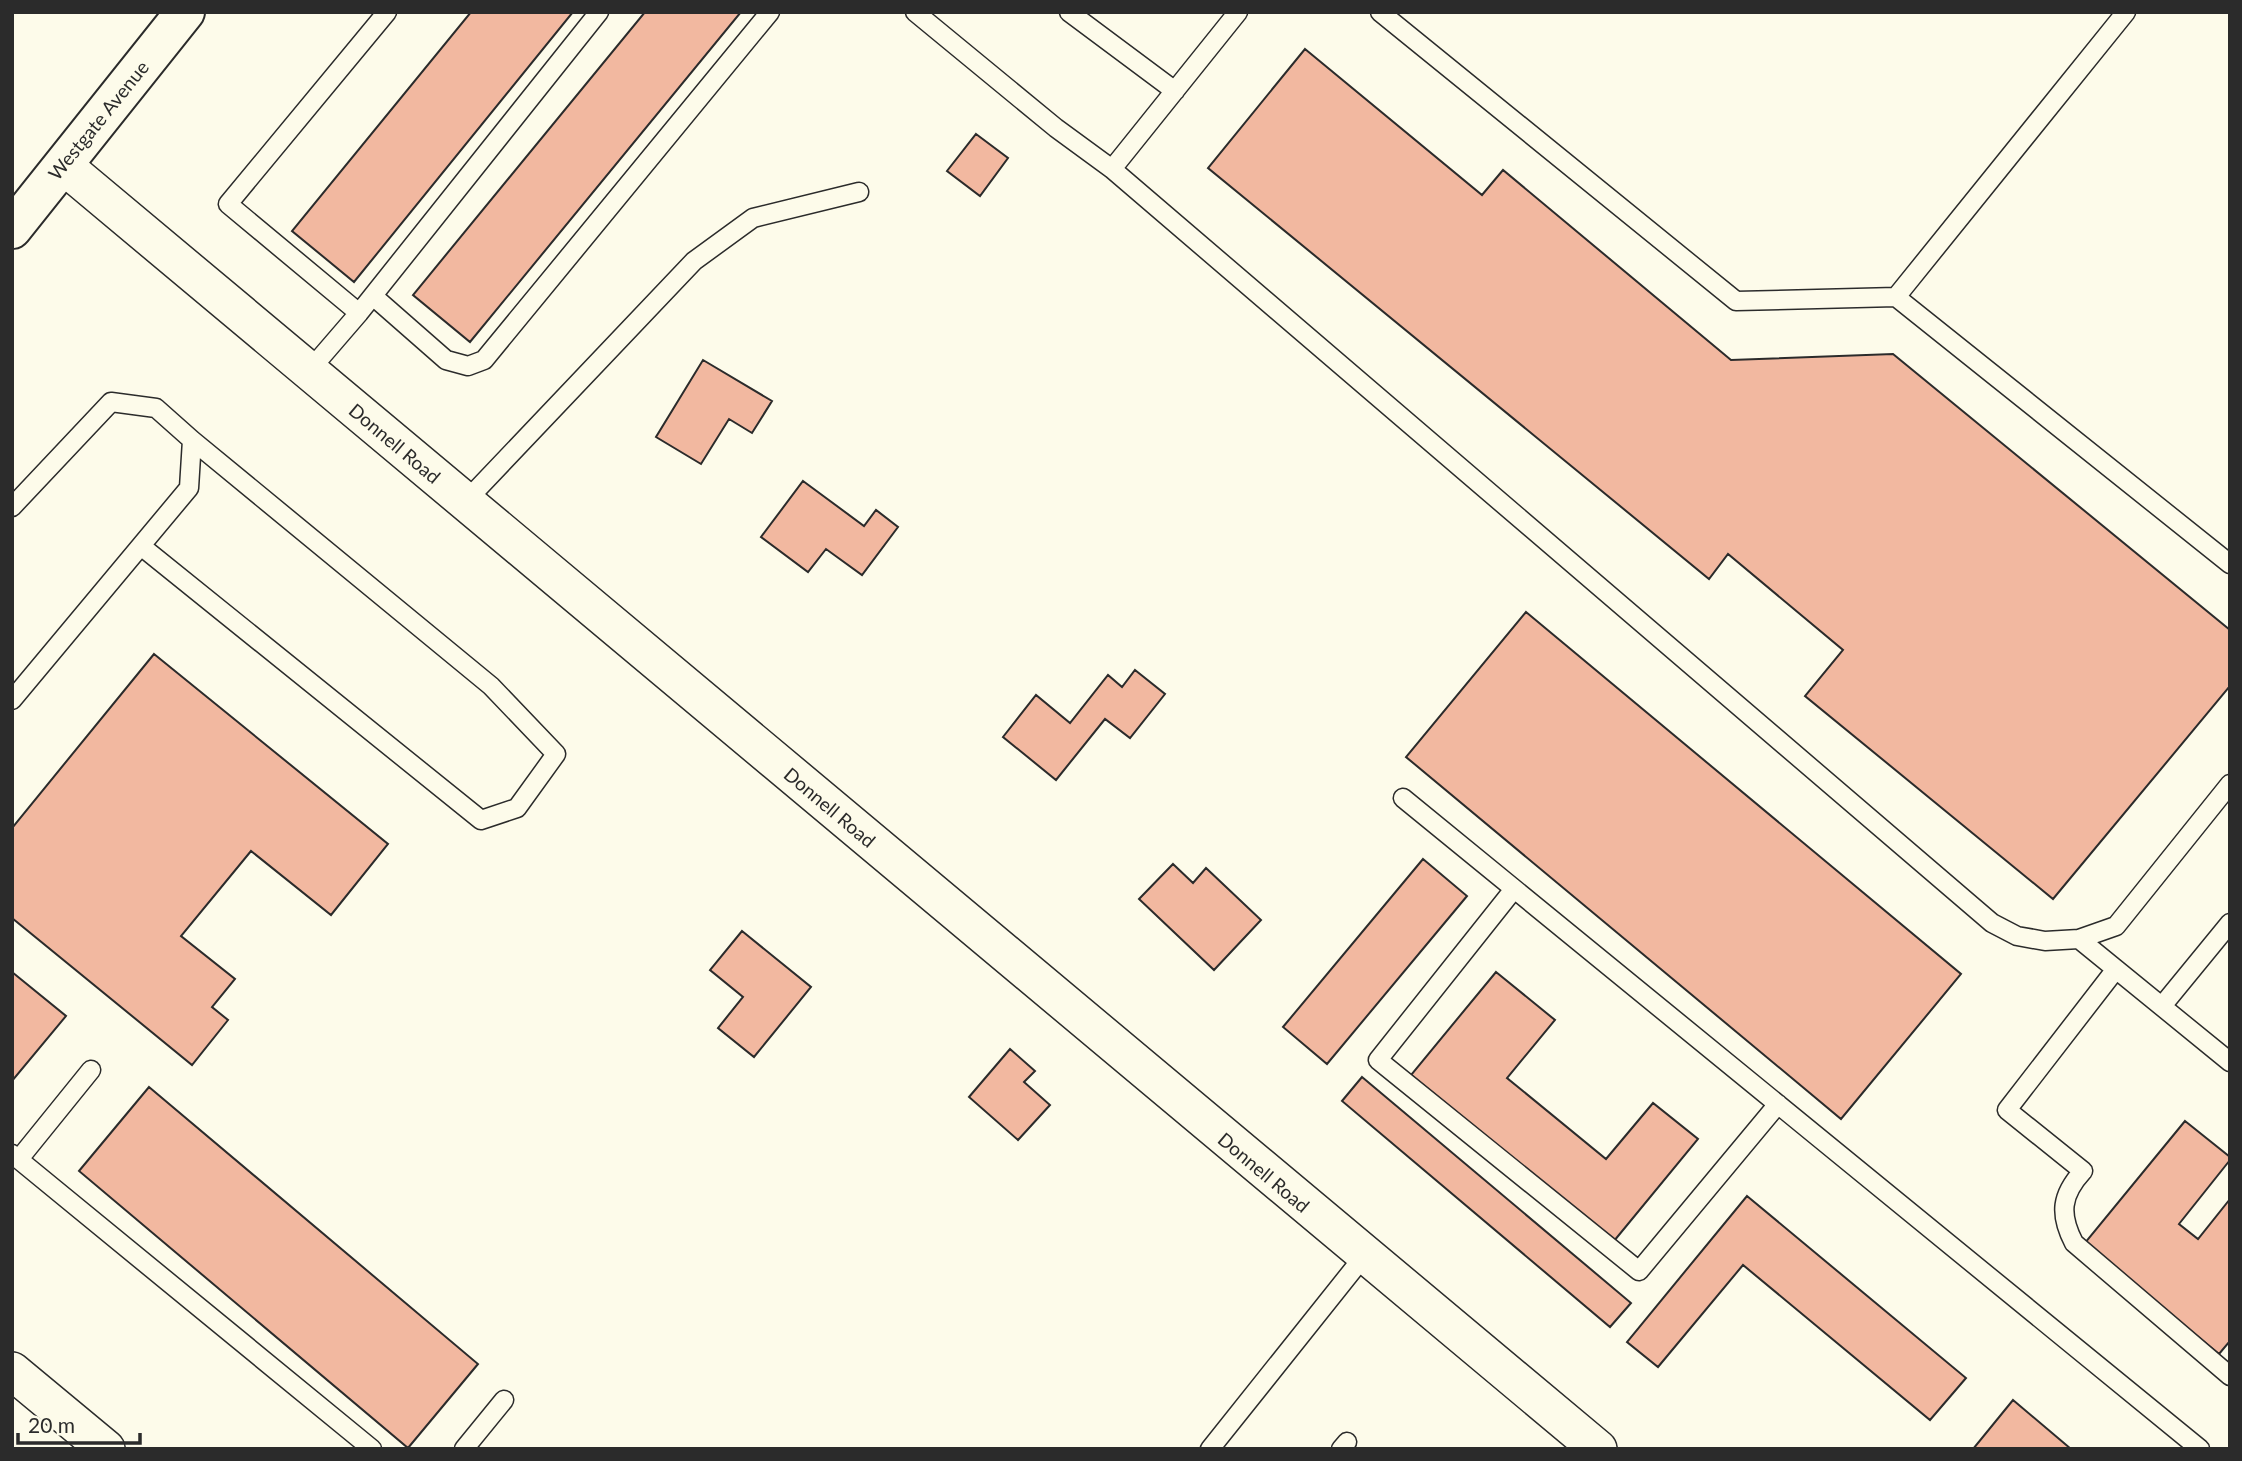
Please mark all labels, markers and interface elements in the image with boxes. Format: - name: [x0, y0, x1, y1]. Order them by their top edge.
- street label: Westgate Avenue: [43, 56, 153, 184]
- street label: Donnell Road: [345, 398, 445, 488]
- street label: Donnell Road: [780, 762, 880, 852]
- street label: Donnell Road: [1214, 1127, 1314, 1217]
- scale bar: [18, 1402, 140, 1446]
- text: 20 m: [28, 1412, 75, 1437]

